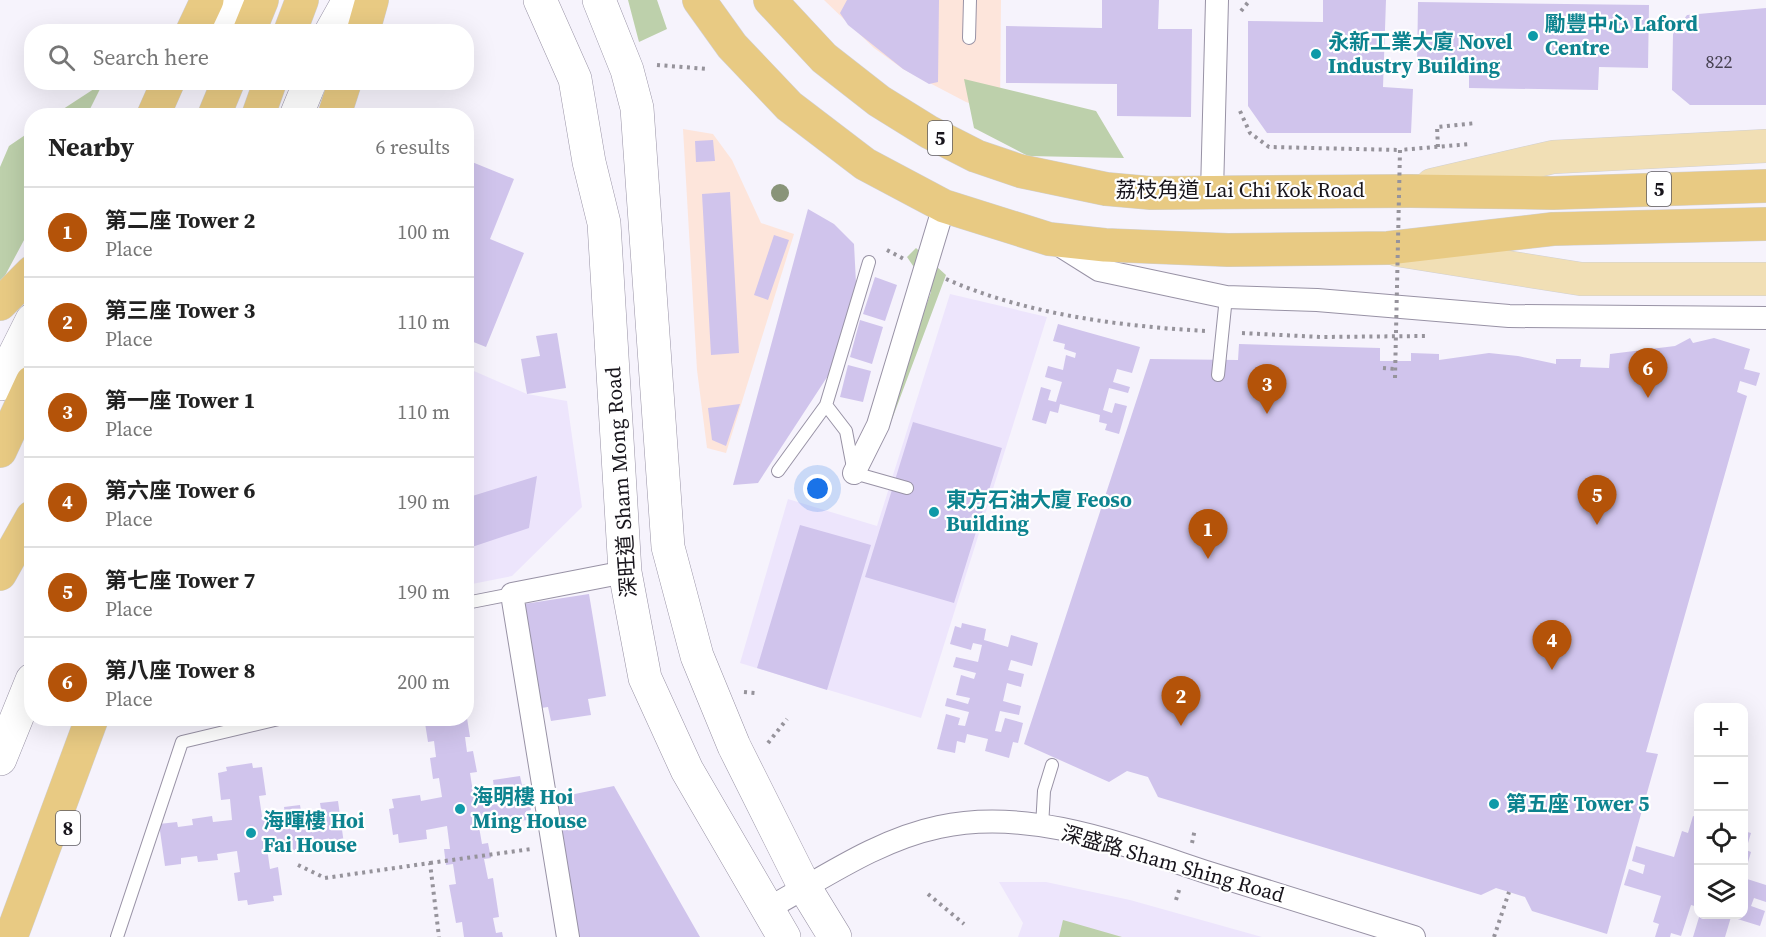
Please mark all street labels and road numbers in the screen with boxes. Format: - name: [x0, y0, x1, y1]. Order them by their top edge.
- road number: 5: [928, 121, 952, 155]
- road number: 5: [1647, 172, 1671, 206]
- street label: 荔枝角道 Lai Chi Kok Road: [1115, 175, 1365, 204]
- street label: 深旺道 Sham Mong Road: [598, 365, 643, 599]
- road number: 8: [56, 811, 80, 845]
- street label: 深盛路 Sham Shing Road: [1058, 818, 1288, 909]

